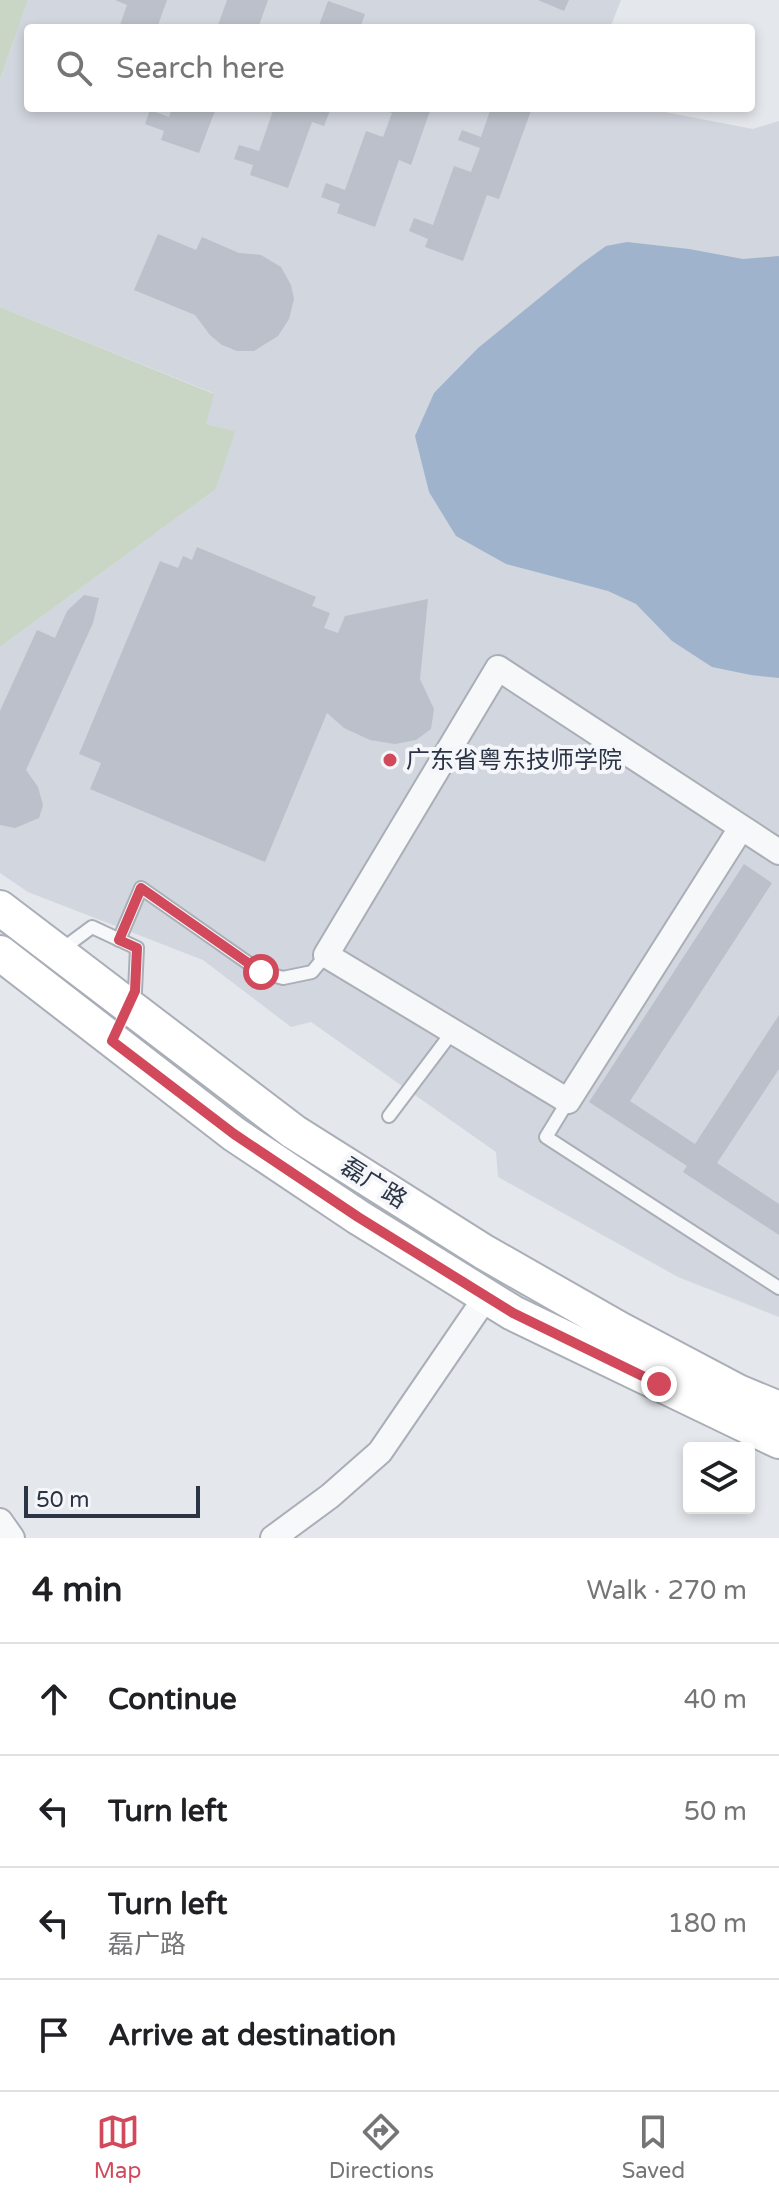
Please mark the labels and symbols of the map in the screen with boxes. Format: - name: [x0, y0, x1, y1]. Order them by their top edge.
- place label: 广东省粤东技师学院: [406, 746, 622, 775]
- marker: 广东省粤东技师学院: [381, 751, 399, 769]
- route start: [243, 954, 279, 990]
- street label: 磊广路: [336, 1152, 412, 1215]
- route end: [641, 1366, 677, 1402]
- scale bar: [24, 1482, 200, 1518]

